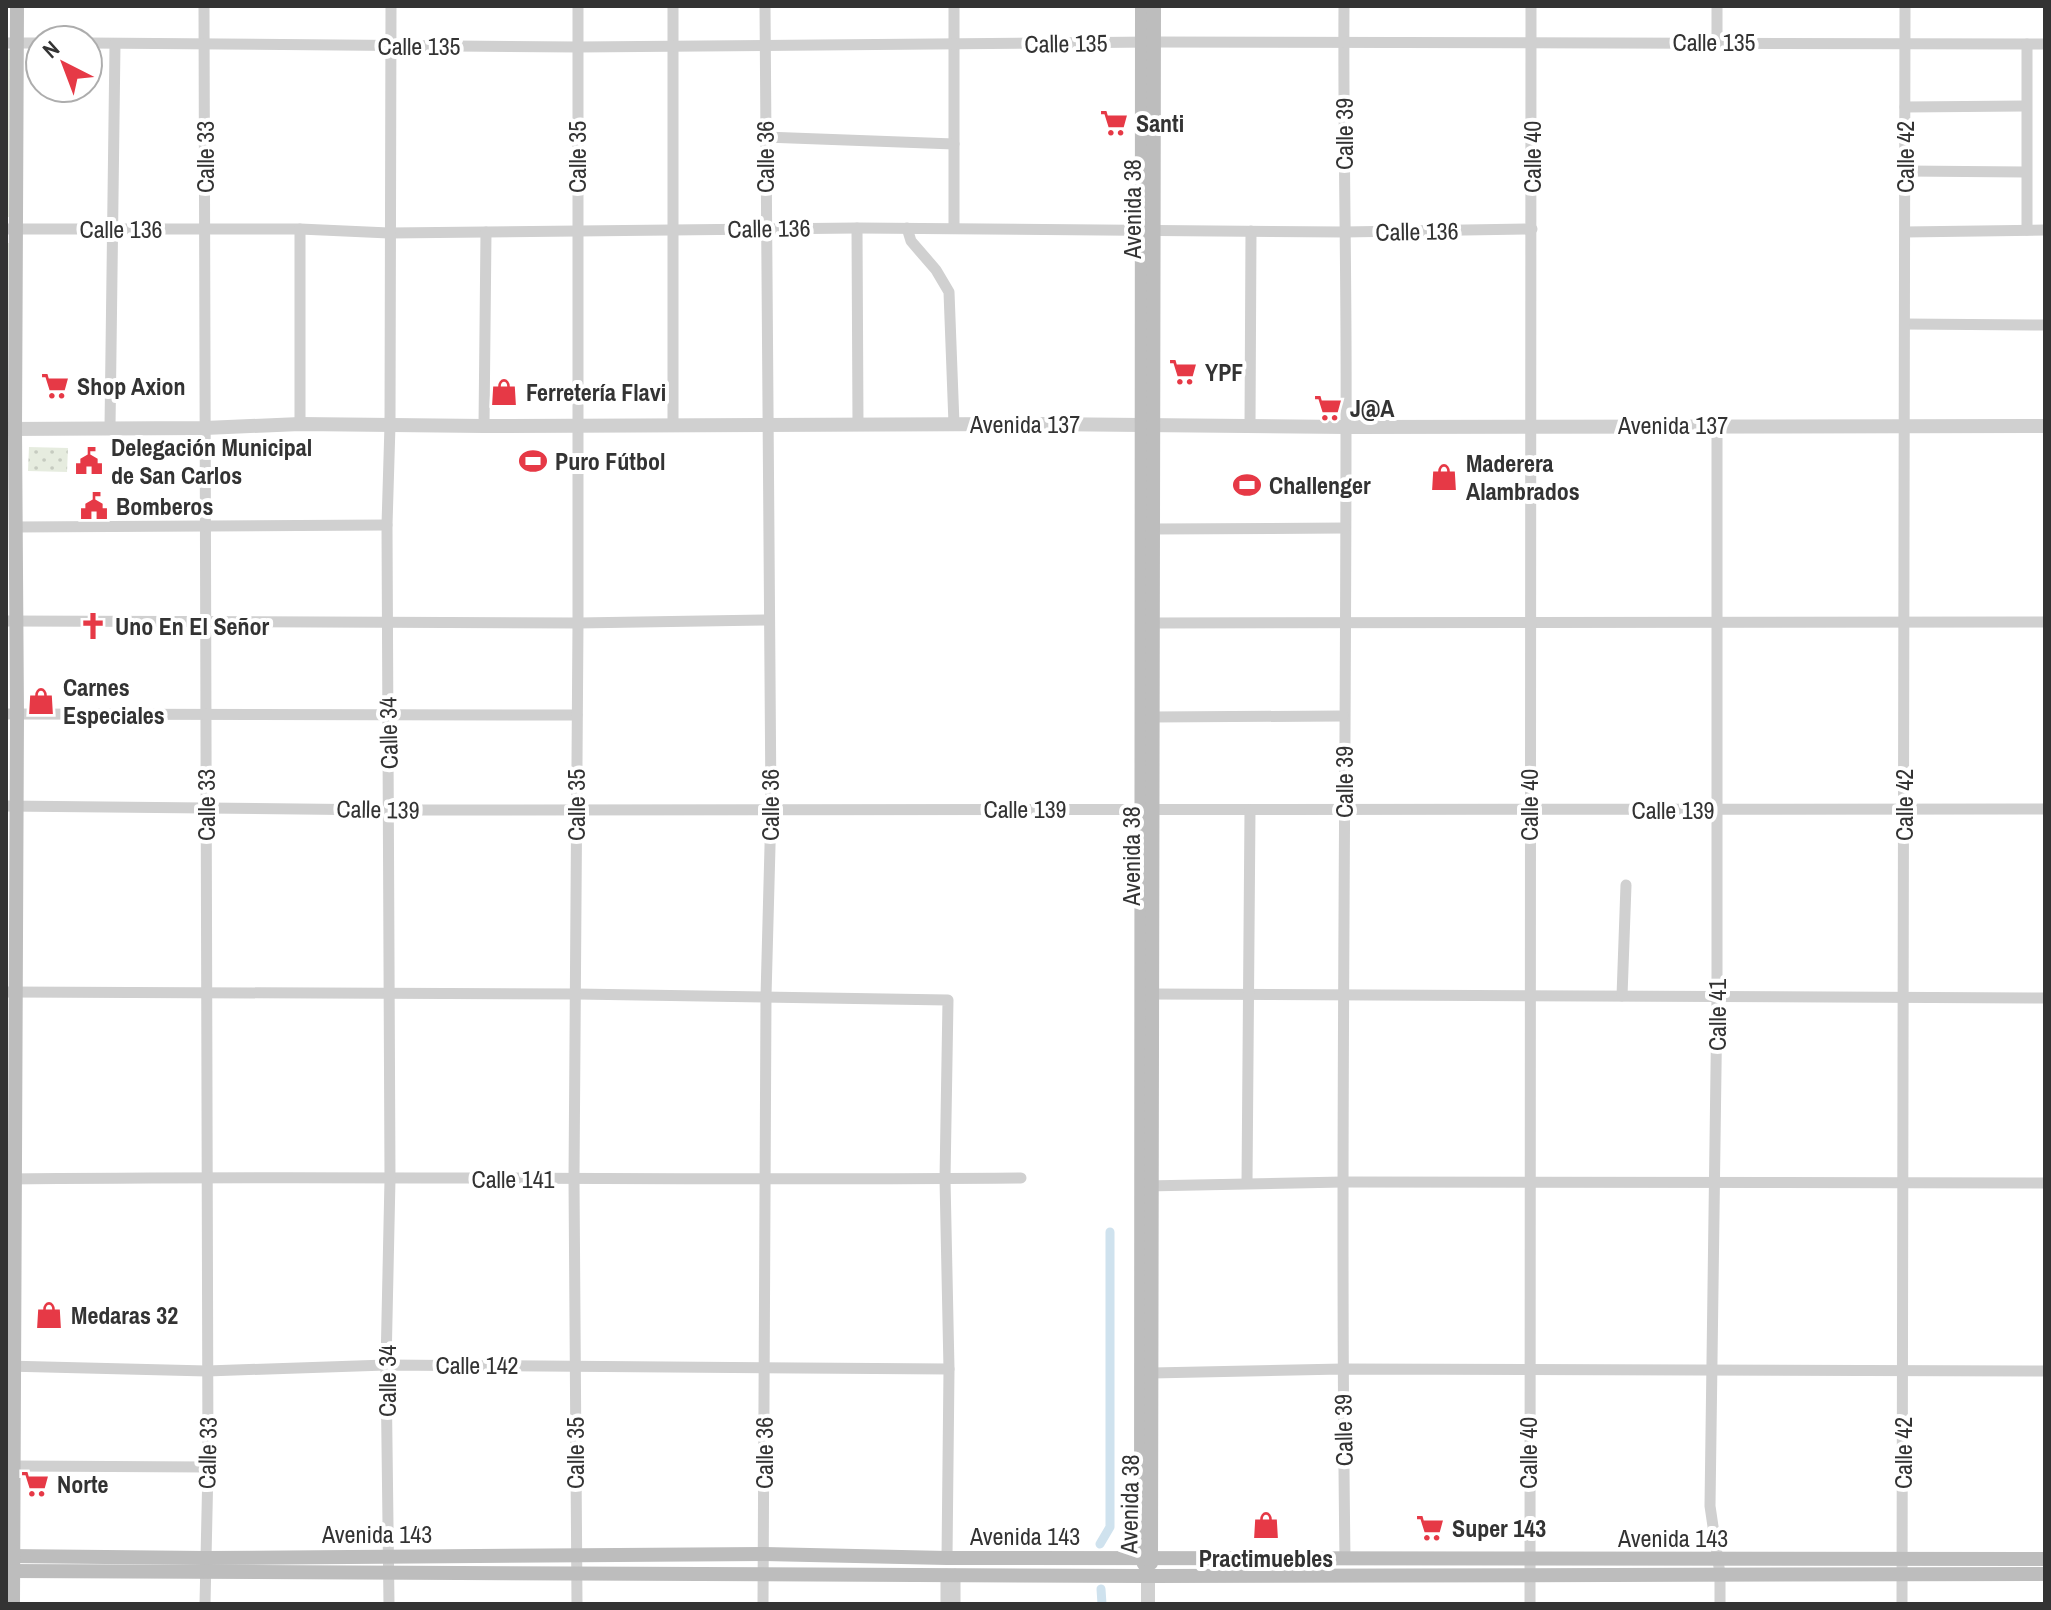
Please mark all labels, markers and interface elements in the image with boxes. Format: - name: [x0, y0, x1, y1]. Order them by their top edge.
- north arrow: [24, 24, 104, 104]
- street label: Calle 135: [1024, 26, 1108, 60]
- street label: Calle 135: [1672, 26, 1756, 58]
- street label: Calle 135: [377, 30, 461, 62]
- text: N: [36, 34, 65, 65]
- street label: Calle 39: [1328, 98, 1360, 170]
- place label: Santi: [1136, 107, 1184, 139]
- supermarket icon: Santi: [1099, 108, 1129, 138]
- street label: Calle 33: [189, 121, 221, 193]
- street label: Calle 35: [561, 121, 593, 193]
- street label: Calle 36: [749, 121, 781, 193]
- street label: Calle 40: [1516, 121, 1548, 193]
- street label: Calle 42: [1889, 121, 1921, 193]
- street label: Avenida 38: [1116, 159, 1148, 260]
- street label: Calle 136: [727, 211, 811, 245]
- street label: Calle 136: [79, 213, 163, 245]
- street label: Calle 136: [1375, 214, 1459, 248]
- place label: YPF: [1205, 356, 1243, 388]
- supermarket icon: YPF: [1168, 357, 1198, 387]
- place label: Shop Axion: [77, 370, 186, 402]
- supermarket icon: Shop Axion: [40, 371, 70, 401]
- place label: Ferretería Flavi: [526, 376, 666, 408]
- shop icon: Ferretería Flavi: [489, 377, 519, 407]
- place label: J@A: [1350, 392, 1395, 424]
- supermarket icon: J@A: [1313, 393, 1343, 423]
- street label: Avenida 137: [969, 408, 1080, 440]
- street label: Avenida 137: [1617, 409, 1728, 441]
- place label: Delegación Municipal de San Carlos: [111, 431, 312, 491]
- place label: Puro Fútbol: [555, 445, 665, 477]
- public building icon: Delegación Municipal de San Carlos: [74, 446, 104, 476]
- sports icon: Puro Fútbol: [518, 446, 548, 476]
- place label: Maderera Alambrados: [1466, 447, 1580, 507]
- shop icon: Maderera Alambrados: [1429, 462, 1459, 492]
- place label: Challenger: [1269, 469, 1371, 501]
- sports icon: Challenger: [1232, 470, 1262, 500]
- place label: Bomberos: [116, 490, 213, 522]
- public building icon: Bomberos: [79, 491, 109, 521]
- place label: Uno En El Señor: [115, 610, 270, 642]
- church icon: Uno En El Señor: [78, 611, 108, 641]
- place label: Carnes Especiales: [63, 671, 165, 731]
- shop icon: Carnes Especiales: [26, 686, 56, 716]
- street label: Calle 34: [371, 697, 405, 769]
- street label: Calle 39: [1328, 746, 1360, 818]
- street label: Calle 33: [190, 769, 222, 841]
- street label: Calle 35: [560, 769, 592, 841]
- street label: Calle 36: [754, 769, 786, 841]
- street label: Calle 40: [1513, 769, 1545, 841]
- street label: Calle 42: [1888, 769, 1920, 841]
- street label: Calle 139: [336, 792, 420, 826]
- street label: Calle 139: [983, 793, 1067, 825]
- street label: Calle 139: [1631, 794, 1715, 826]
- street label: Avenida 38: [1115, 806, 1147, 907]
- street label: Calle 41: [1701, 979, 1733, 1051]
- street label: Calle 141: [471, 1163, 555, 1195]
- place label: Medaras 32: [71, 1299, 178, 1331]
- shop icon: Medaras 32: [34, 1300, 64, 1330]
- street label: Calle 34: [371, 1345, 403, 1417]
- street label: Calle 142: [435, 1349, 519, 1381]
- street label: Calle 39: [1326, 1394, 1360, 1466]
- street label: Calle 33: [190, 1417, 224, 1489]
- street label: Calle 35: [559, 1417, 591, 1489]
- street label: Calle 36: [748, 1417, 780, 1489]
- street label: Calle 40: [1512, 1417, 1544, 1489]
- street label: Calle 42: [1887, 1417, 1919, 1489]
- street label: Avenida 38: [1112, 1454, 1146, 1555]
- place label: Norte: [57, 1468, 108, 1500]
- supermarket icon: Norte: [20, 1469, 50, 1499]
- shop icon: Practimuebles: [1251, 1510, 1281, 1540]
- place label: Super 143: [1452, 1512, 1546, 1544]
- supermarket icon: Super 143: [1415, 1513, 1445, 1543]
- street label: Avenida 143: [321, 1518, 432, 1550]
- street label: Avenida 143: [969, 1520, 1080, 1552]
- street label: Avenida 143: [1617, 1522, 1728, 1554]
- place label: Practimuebles: [1199, 1542, 1333, 1574]

